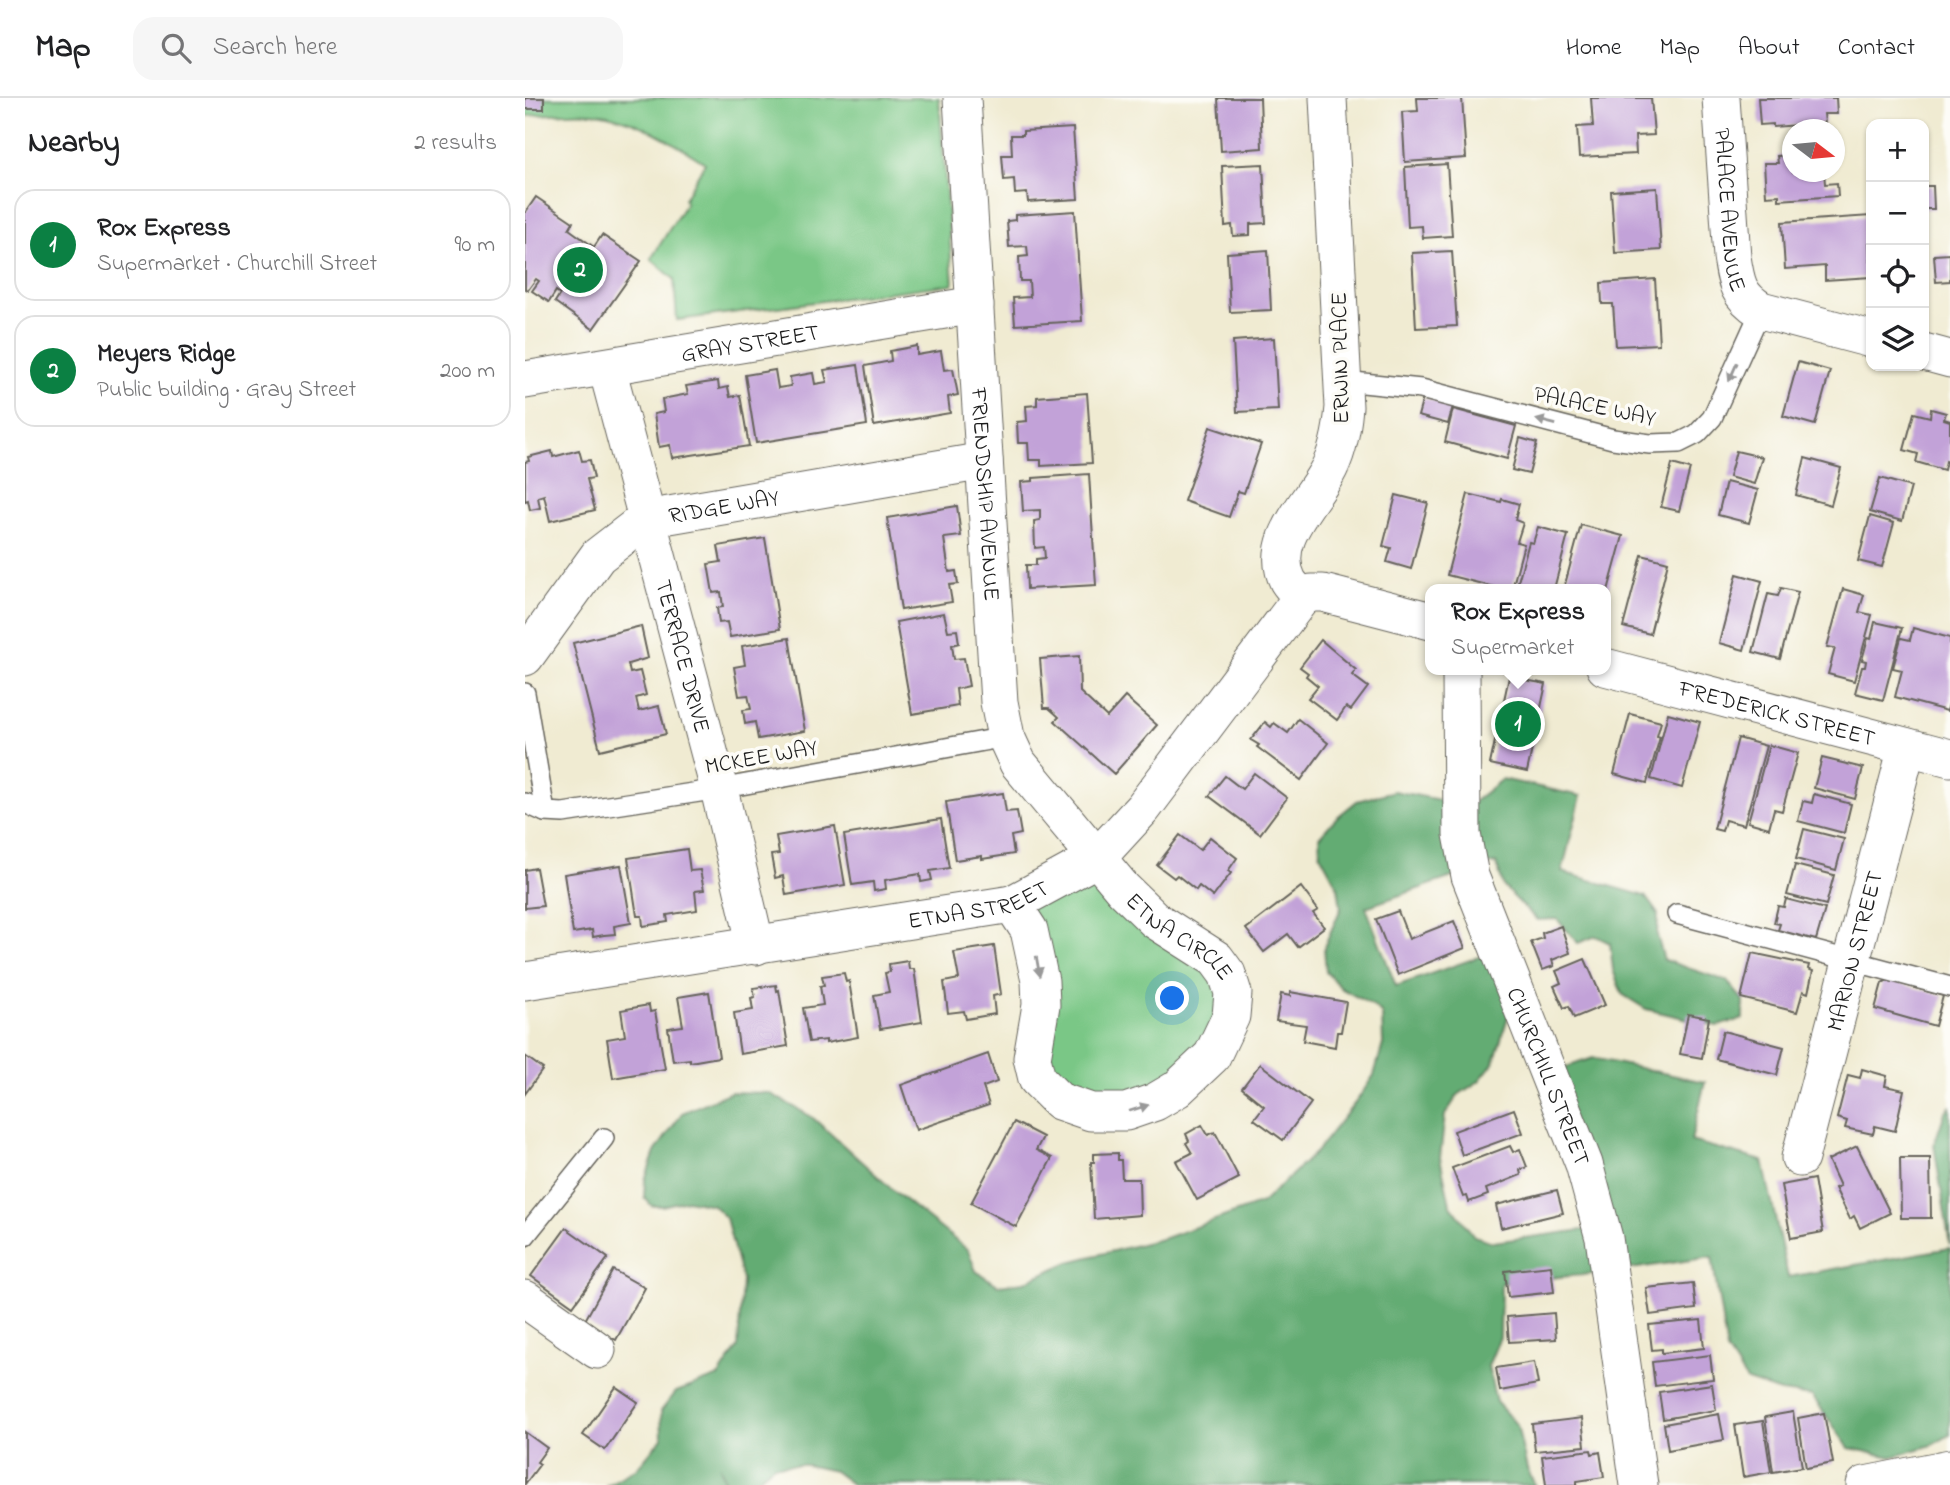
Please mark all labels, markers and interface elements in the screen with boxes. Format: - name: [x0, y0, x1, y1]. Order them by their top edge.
- search box: [133, 17, 623, 80]
- text: Map: [35, 24, 91, 72]
- icon: search: [157, 29, 195, 67]
- text: Search here: [213, 29, 337, 67]
- text: Home: [1566, 31, 1622, 66]
- text: Map: [1660, 31, 1700, 66]
- text: About: [1738, 31, 1800, 66]
- text: Contact: [1838, 31, 1915, 66]
- north arrow: [1782, 119, 1845, 182]
- map controls: [1866, 119, 1929, 371]
- button: +: [1866, 119, 1929, 182]
- text: Nearby: [28, 122, 120, 166]
- text: 2 results: [414, 127, 497, 160]
- street label: PALACE AVENUE: [1704, 127, 1753, 297]
- button: −: [1866, 182, 1929, 245]
- text: Rox Express: [97, 210, 231, 248]
- text: 1: [49, 229, 57, 262]
- text: 90 m: [455, 229, 495, 262]
- pin: 2: [557, 244, 603, 296]
- button: locate: [1866, 245, 1929, 308]
- text: Supermarket · Churchill Street: [97, 248, 377, 281]
- street label: ERWIN PLACE: [1324, 292, 1359, 424]
- button: layers: [1866, 308, 1929, 371]
- street label: GRAY STREET: [679, 317, 822, 373]
- text: Meyers Ridge: [97, 336, 235, 374]
- text: 2: [47, 355, 59, 388]
- text: 200 m: [440, 355, 495, 388]
- one-way arrow: [1727, 362, 1738, 383]
- text: Public building · Gray Street: [97, 374, 356, 407]
- street label: PALACE WAY: [1531, 378, 1659, 437]
- street label: FRIENDSHIP AVENUE: [961, 386, 1007, 602]
- one-way arrow: [1535, 416, 1557, 427]
- street label: RIDGE WAY: [666, 482, 782, 534]
- street label: TERRACE DRIVE: [645, 576, 717, 737]
- popup: [1425, 584, 1611, 675]
- text: Rox Express: [1451, 594, 1585, 632]
- text: Supermarket: [1451, 632, 1574, 665]
- street label: FREDERICK STREET: [1674, 673, 1878, 757]
- pin: 1: [1495, 698, 1541, 750]
- street label: MCKEE WAY: [702, 732, 821, 785]
- street label: MARION STREET: [1820, 868, 1893, 1035]
- street label: ETNA STREET: [906, 873, 1055, 939]
- street label: ETNA CIRCLE: [1117, 886, 1240, 988]
- one-way arrow: [1032, 956, 1043, 978]
- your location: [1155, 981, 1189, 1015]
- street label: CHURCHILL STREET: [1497, 983, 1597, 1171]
- one-way arrow: [1128, 1102, 1149, 1112]

